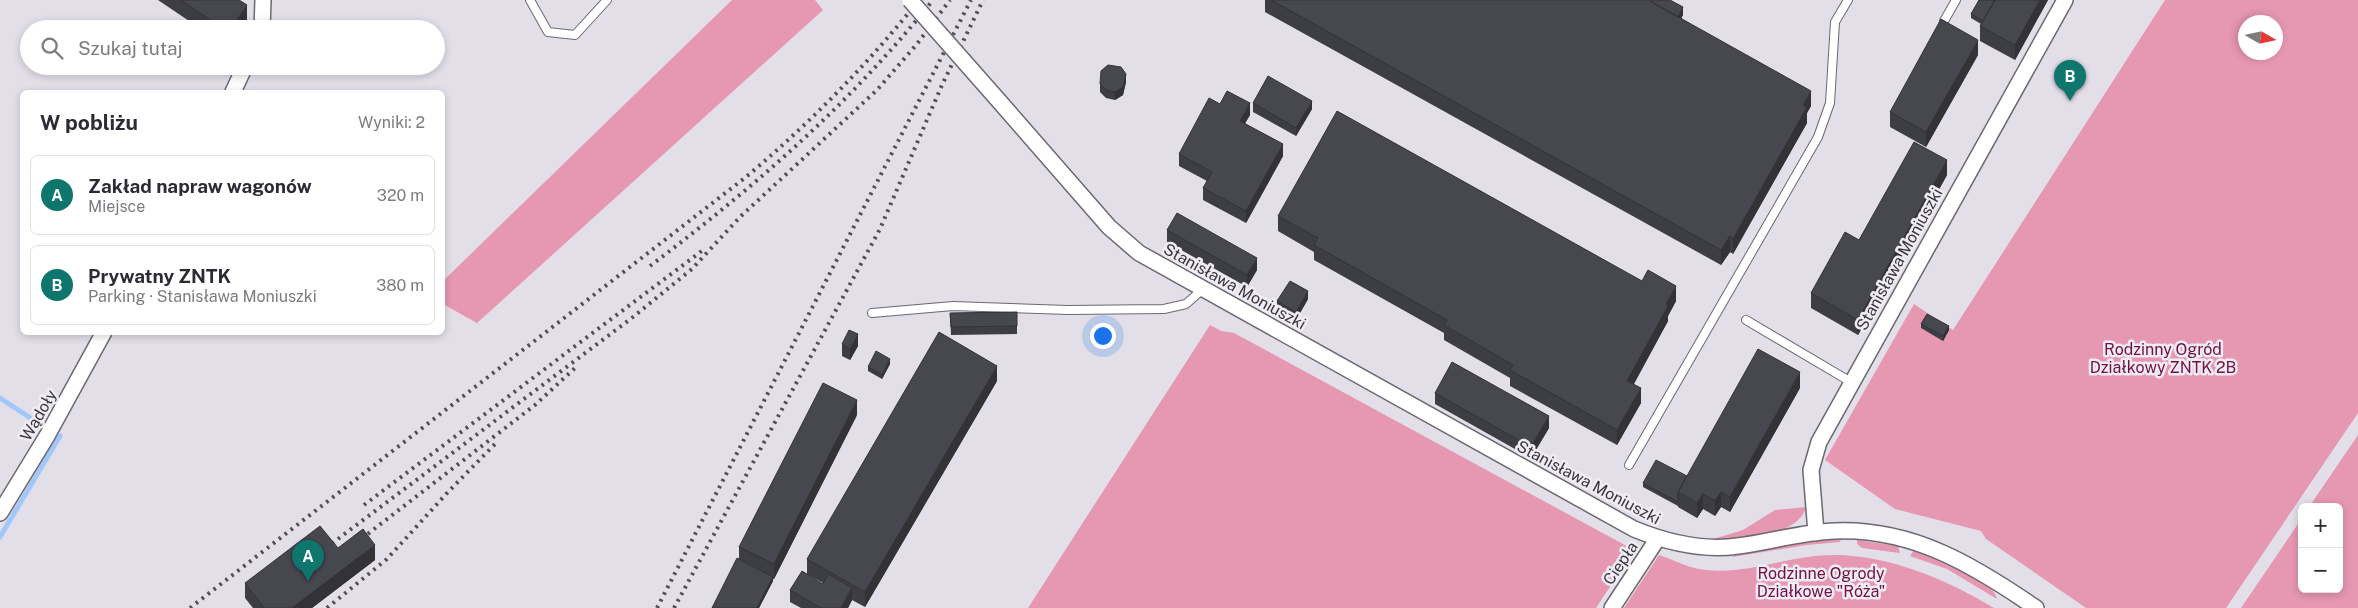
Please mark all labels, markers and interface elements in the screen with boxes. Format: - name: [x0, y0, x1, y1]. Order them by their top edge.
- north arrow: [2238, 15, 2283, 60]
- search box: [20, 20, 445, 75]
- icon: search: [38, 34, 66, 62]
- text: Szukaj tutaj: [78, 37, 183, 59]
- pin: B: [2054, 60, 2086, 101]
- text: W pobliżu: [40, 110, 138, 135]
- text: Wyniki: 2: [358, 113, 425, 132]
- text: Zakład napraw wagonów: [88, 175, 312, 197]
- street label: Stanisława Moniuszki: [1852, 185, 1947, 334]
- text: A: [51, 186, 63, 205]
- text: 320 m: [377, 186, 424, 205]
- text: Miejsce: [88, 197, 145, 216]
- street label: Stanisława Moniuszki: [1160, 239, 1309, 334]
- text: Prywatny ZNTK: [88, 265, 231, 287]
- text: B: [52, 276, 62, 295]
- text: 380 m: [376, 276, 424, 295]
- text: Parking · Stanisława Moniuszki: [88, 287, 317, 306]
- your location: [1090, 323, 1116, 349]
- park label: Rodzinny Ogród Działkowy ZNTK 2B: [2090, 340, 2236, 377]
- street label: Wądoły: [16, 386, 61, 444]
- street label: Stanisława Moniuszki: [1514, 436, 1664, 528]
- map controls: [2298, 503, 2343, 593]
- button: +: [2298, 503, 2343, 548]
- street label: Ciepła: [1599, 538, 1642, 588]
- pin: A: [292, 540, 324, 581]
- button: −: [2298, 548, 2343, 593]
- park label: Rodzinne Ogrody Działkowe "Róża": [1757, 564, 1885, 601]

